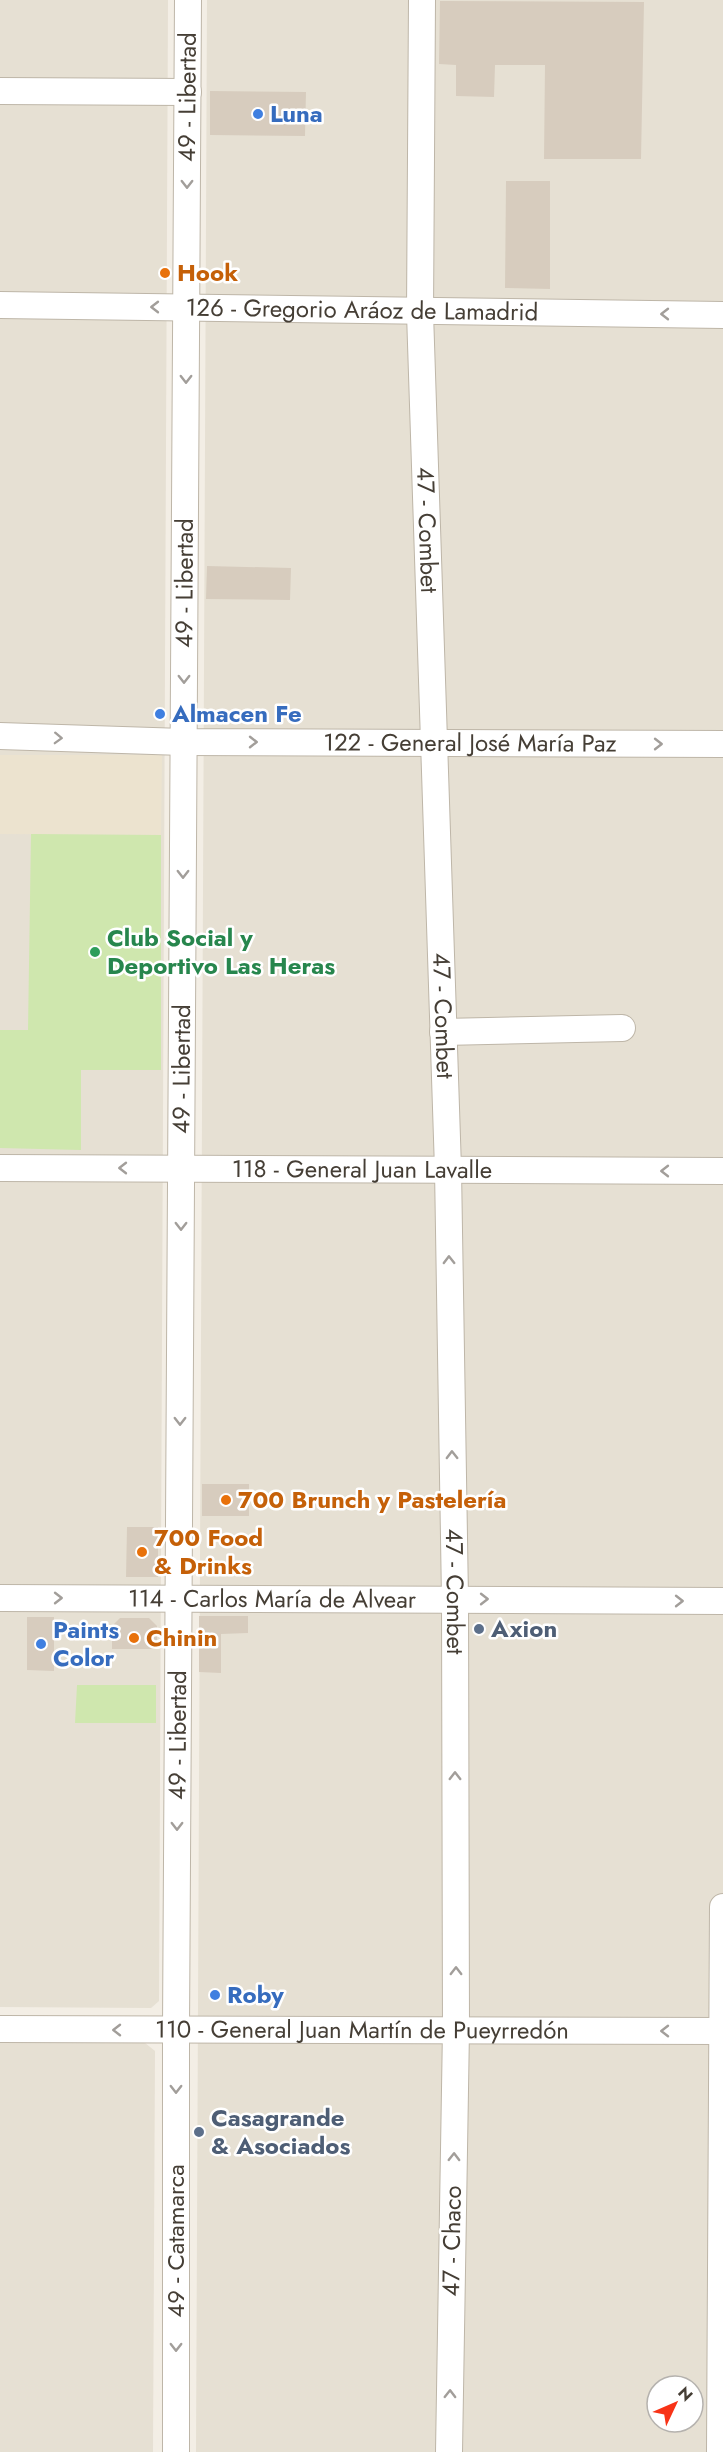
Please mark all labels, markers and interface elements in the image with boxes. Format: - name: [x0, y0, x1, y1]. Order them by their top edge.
- street label: 49 - Libertad: [169, 32, 205, 162]
- place label: Luna: [270, 96, 323, 131]
- marker: Luna: [251, 107, 265, 121]
- one-way arrow: [181, 180, 193, 189]
- place label: Hook: [177, 255, 238, 290]
- marker: Hook: [158, 266, 172, 280]
- street label: 126 - Gregorio Aráoz de Lamadrid: [185, 290, 539, 329]
- one-way arrow: [150, 300, 159, 313]
- one-way arrow: [660, 308, 669, 320]
- one-way arrow: [180, 375, 192, 384]
- street label: 47 - Combet: [408, 466, 447, 594]
- street label: 49 - Libertad: [166, 518, 202, 648]
- one-way arrow: [178, 675, 190, 684]
- place label: Almacen Fe: [171, 696, 302, 731]
- marker: Almacen Fe: [153, 707, 167, 721]
- street label: 122 - General José María Paz: [323, 725, 617, 761]
- one-way arrow: [54, 732, 63, 744]
- one-way arrow: [249, 736, 258, 748]
- one-way arrow: [654, 738, 663, 750]
- one-way arrow: [177, 870, 189, 879]
- place label: Club Social y Deportivo Las Heras: [107, 920, 335, 983]
- marker: Club Social y Deportivo Las Heras: [88, 945, 102, 959]
- street label: 47 - Combet: [424, 952, 463, 1079]
- street label: 49 - Libertad: [163, 1004, 199, 1134]
- street label: 118 - General Juan Lavalle: [232, 1151, 492, 1187]
- one-way arrow: [118, 1162, 127, 1174]
- one-way arrow: [660, 1165, 669, 1177]
- one-way arrow: [175, 1221, 187, 1230]
- one-way arrow: [443, 1255, 455, 1264]
- one-way arrow: [174, 1416, 186, 1425]
- one-way arrow: [446, 1450, 459, 1459]
- place label: 700 Brunch y Pastelería: [238, 1482, 506, 1517]
- marker: 700 Brunch y Pastelería: [219, 1493, 233, 1507]
- place label: 700 Food & Drinks: [154, 1520, 263, 1583]
- street label: 47 - Combet: [437, 1528, 473, 1655]
- marker: 700 Food & Drinks: [135, 1545, 149, 1559]
- street label: 114 - Carlos María de Alvear: [128, 1581, 417, 1617]
- one-way arrow: [54, 1592, 63, 1604]
- one-way arrow: [480, 1593, 489, 1605]
- one-way arrow: [675, 1595, 684, 1607]
- place label: Axion: [490, 1611, 557, 1646]
- place label: Paints Color: [53, 1612, 119, 1675]
- place label: Chinin: [146, 1620, 217, 1655]
- marker: Axion: [472, 1622, 486, 1636]
- marker: Chinin: [127, 1631, 141, 1645]
- marker: Paints Color: [34, 1637, 48, 1651]
- street label: 49 - Libertad: [159, 1670, 195, 1800]
- one-way arrow: [449, 1771, 461, 1780]
- one-way arrow: [171, 1821, 183, 1830]
- one-way arrow: [450, 1966, 462, 1975]
- place label: Roby: [227, 1977, 284, 2012]
- marker: Roby: [208, 1988, 222, 2002]
- street label: 110 - General Juan Martín de Pueyrredón: [155, 2011, 569, 2048]
- one-way arrow: [113, 2024, 122, 2036]
- one-way arrow: [660, 2025, 669, 2037]
- one-way arrow: [170, 2084, 182, 2093]
- place label: Casagrande & Asociados: [211, 2100, 350, 2163]
- marker: Casagrande & Asociados: [192, 2125, 206, 2139]
- one-way arrow: [447, 2152, 460, 2161]
- street label: 49 - Catamarca: [158, 2164, 193, 2318]
- street label: 47 - Chaco: [433, 2185, 470, 2297]
- one-way arrow: [170, 2342, 182, 2351]
- north arrow: [645, 2374, 705, 2434]
- text: N: [673, 2381, 698, 2406]
- one-way arrow: [444, 2389, 456, 2398]

